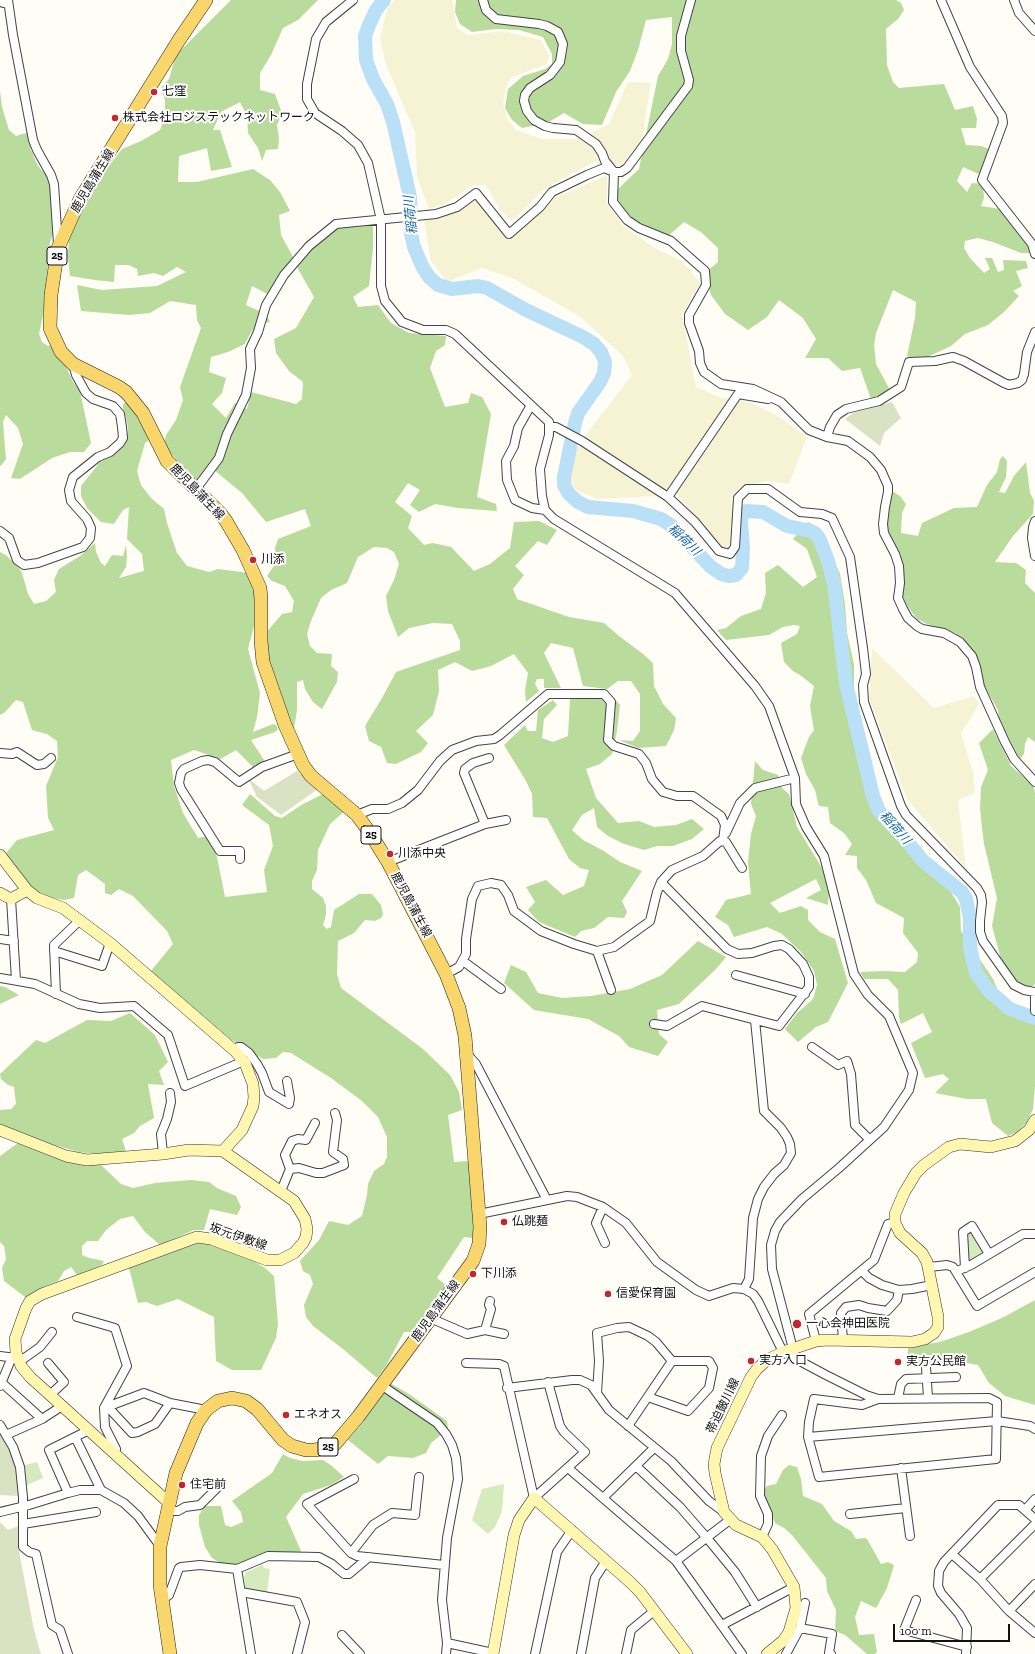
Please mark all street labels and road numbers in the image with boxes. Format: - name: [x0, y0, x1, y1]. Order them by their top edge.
- street label: 鹿児島蒲生線: [68, 146, 118, 216]
- road number: 25: [47, 247, 67, 265]
- street label: 鹿児島蒲生線: [167, 461, 227, 523]
- road number: 25: [361, 826, 381, 844]
- street label: 鹿児島蒲生線: [388, 870, 434, 940]
- street label: 坂元伊敷線: [207, 1220, 269, 1254]
- street label: 鹿児島蒲生線: [409, 1278, 463, 1344]
- street label: 帯迫皷川線: [703, 1376, 743, 1436]
- road number: 25: [318, 1438, 338, 1456]

